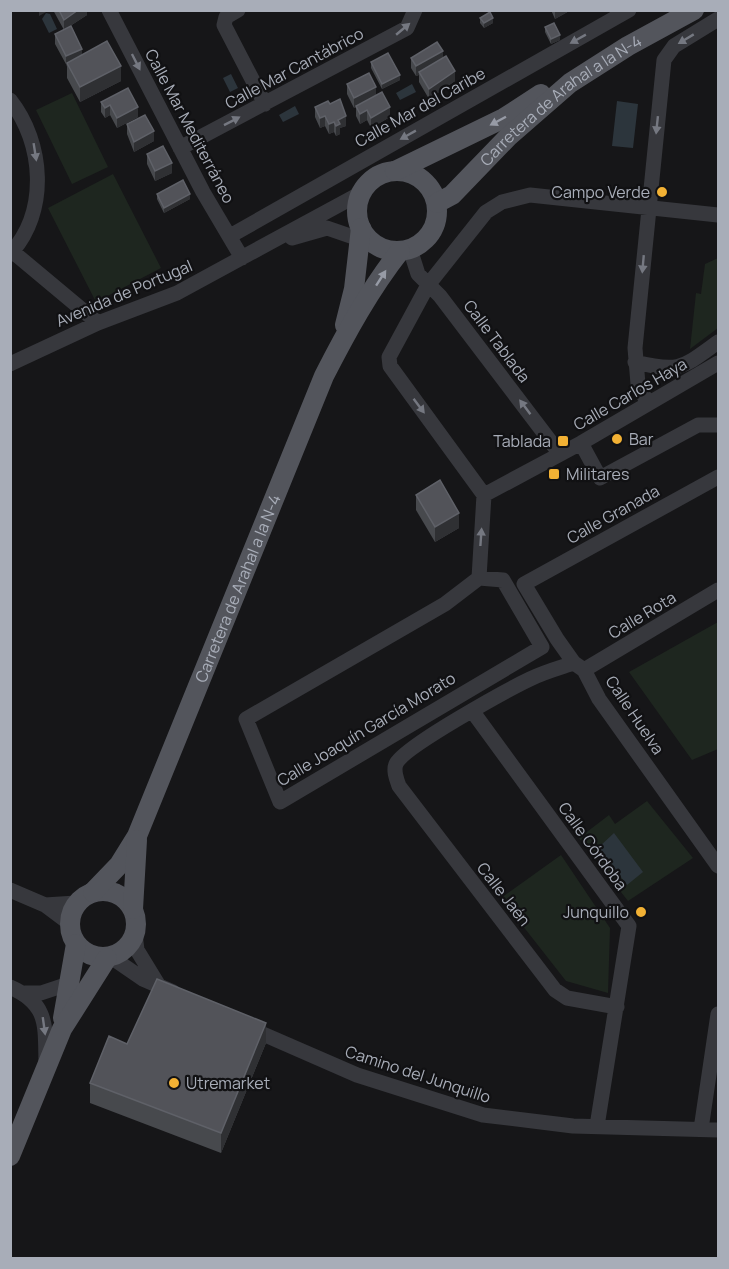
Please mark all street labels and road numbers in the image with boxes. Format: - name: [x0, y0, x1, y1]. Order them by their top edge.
- street label: Calle Mar Cantábrico: [221, 22, 367, 114]
- street label: Carretera de Arahal a la N-4: [475, 30, 646, 171]
- street label: Calle Mar Mediterráneo: [140, 45, 240, 207]
- street label: Calle Mar del Caribe: [351, 62, 489, 152]
- street label: Avenida de Portugal: [52, 254, 196, 332]
- street label: Calle Tablada: [459, 295, 535, 387]
- street label: Calle Carlos Haya: [569, 353, 691, 435]
- street label: Calle Granada: [563, 479, 663, 549]
- street label: Carretera de Arahal a la N-4: [190, 491, 286, 686]
- street label: Calle Rota: [604, 586, 680, 644]
- street label: Calle Joaquín García Morato: [273, 667, 459, 791]
- street label: Calle Huelva: [601, 671, 669, 759]
- street label: Calle Córdoba: [553, 797, 633, 895]
- street label: Calle Jaén: [472, 858, 536, 930]
- street label: Camino del Junquillo: [343, 1040, 493, 1108]

